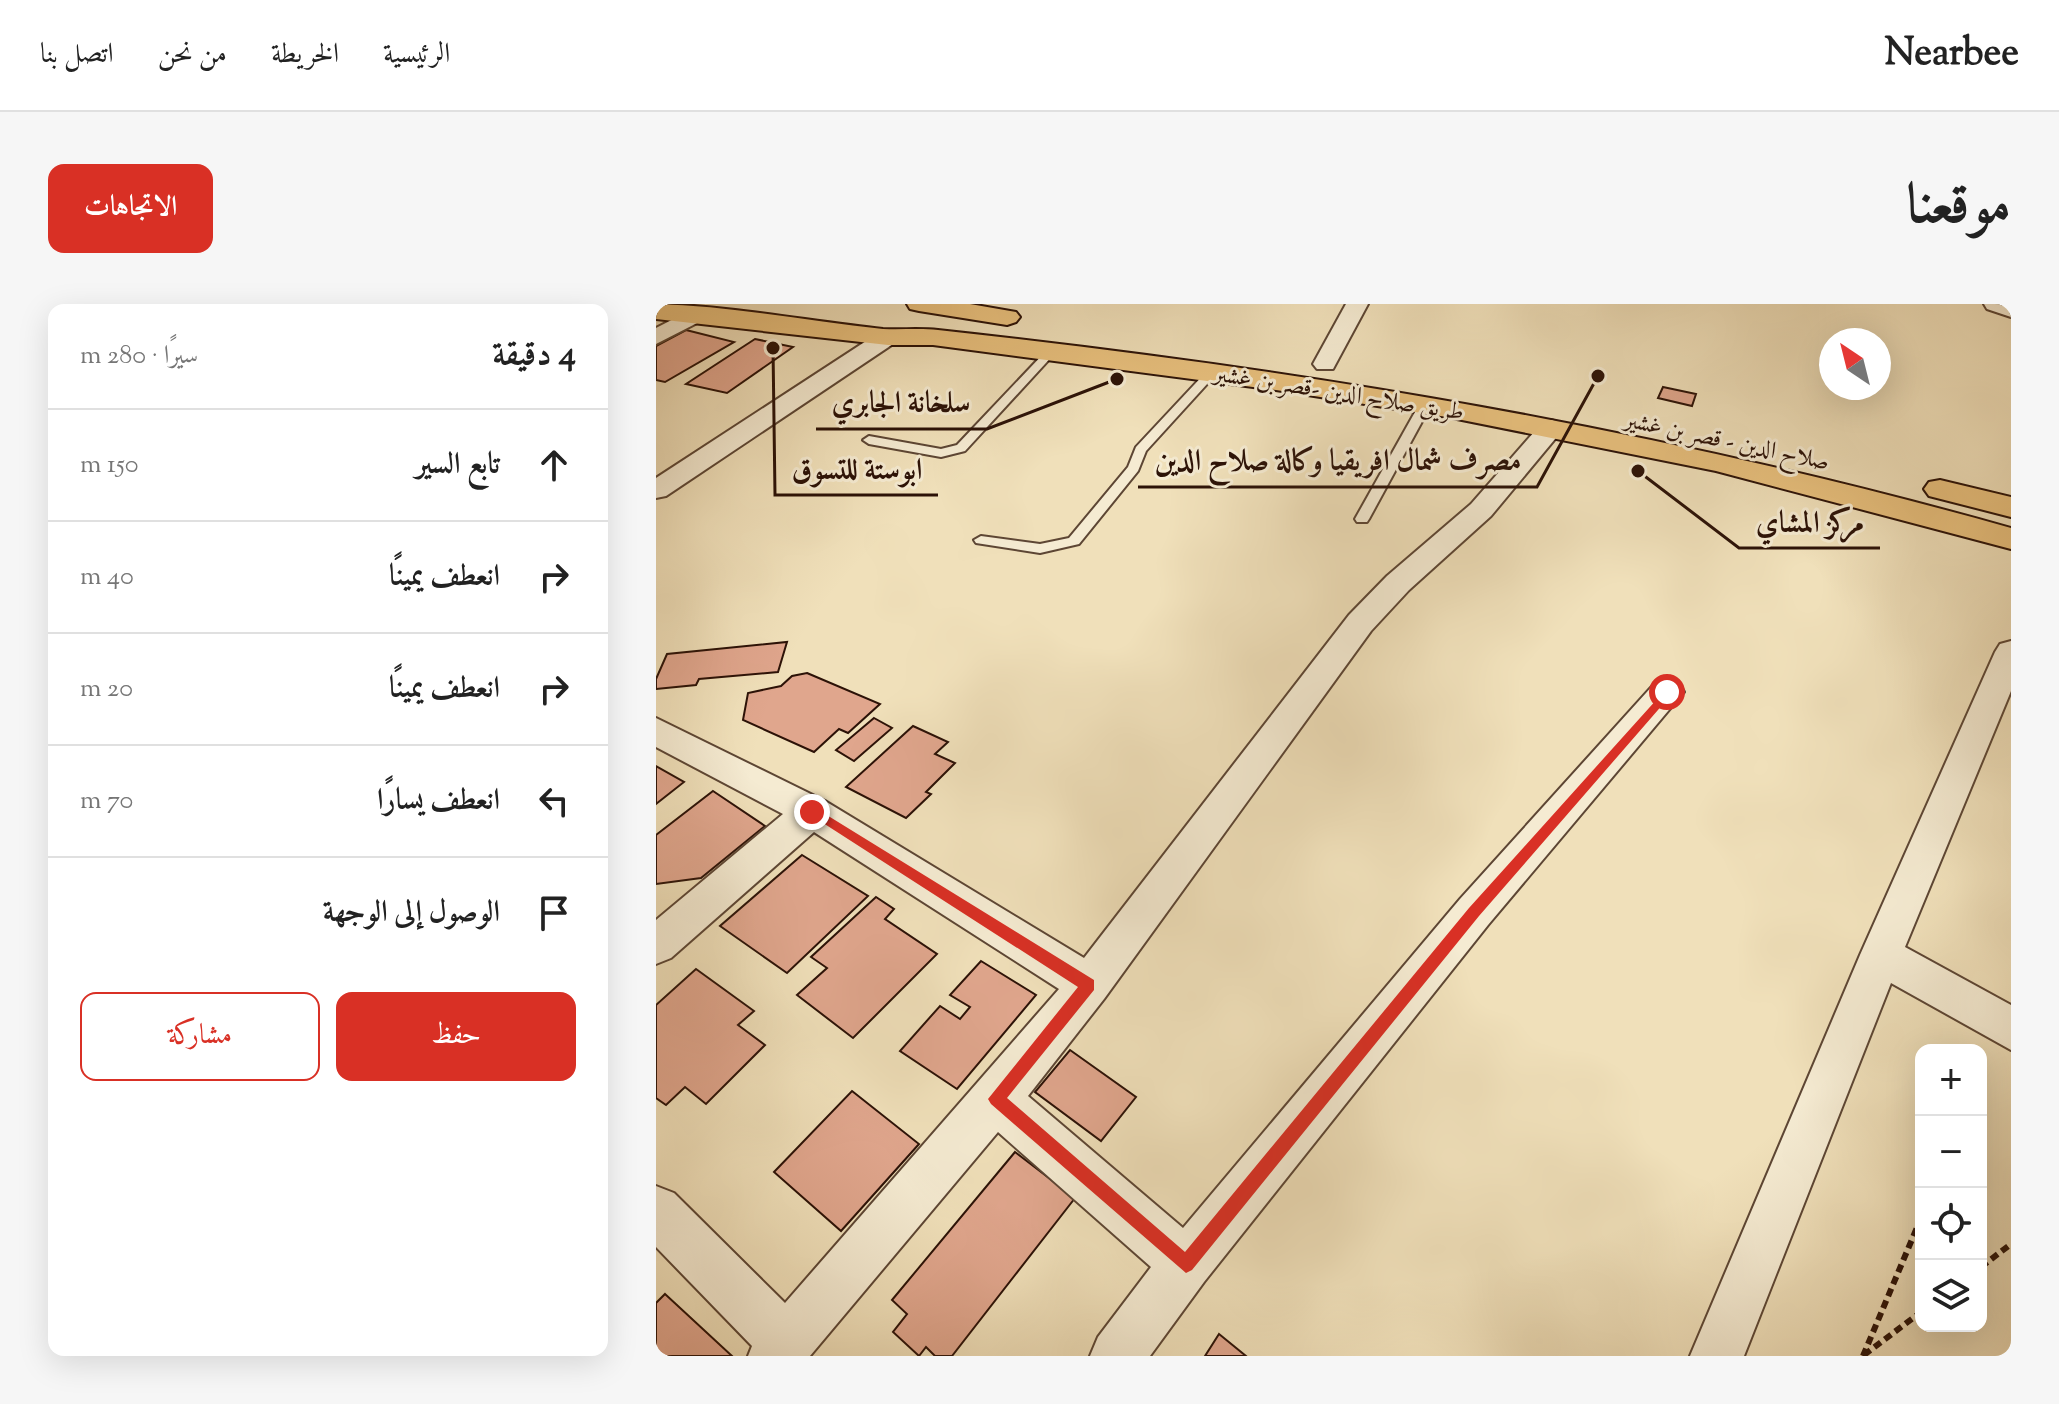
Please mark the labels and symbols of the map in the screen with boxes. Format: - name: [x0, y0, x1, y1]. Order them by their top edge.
- north arrow: [1819, 328, 1891, 400]
- street label: طريق صلاح الدين -قصر بن غشير: [1208, 357, 1466, 433]
- callout: سلخانة الجابري: [816, 375, 987, 429]
- text: سلخانة الجابري: [832, 383, 971, 426]
- street label: صلاح الدين - قصر بن غشير: [1617, 403, 1832, 482]
- callout: مصرف شمال افريقيا وكالة صلاح الدين: [1138, 433, 1537, 487]
- callout: ابوستة للتسوق: [775, 441, 938, 495]
- text: مصرف شمال افريقيا وكالة صلاح الدين: [1155, 441, 1521, 487]
- text: ابوستة للتسوق: [791, 450, 923, 493]
- callout: مركز المشاي: [1739, 494, 1880, 548]
- text: مركز المشاي: [1756, 503, 1864, 546]
- route start: [1649, 674, 1685, 710]
- route end: [794, 794, 830, 830]

